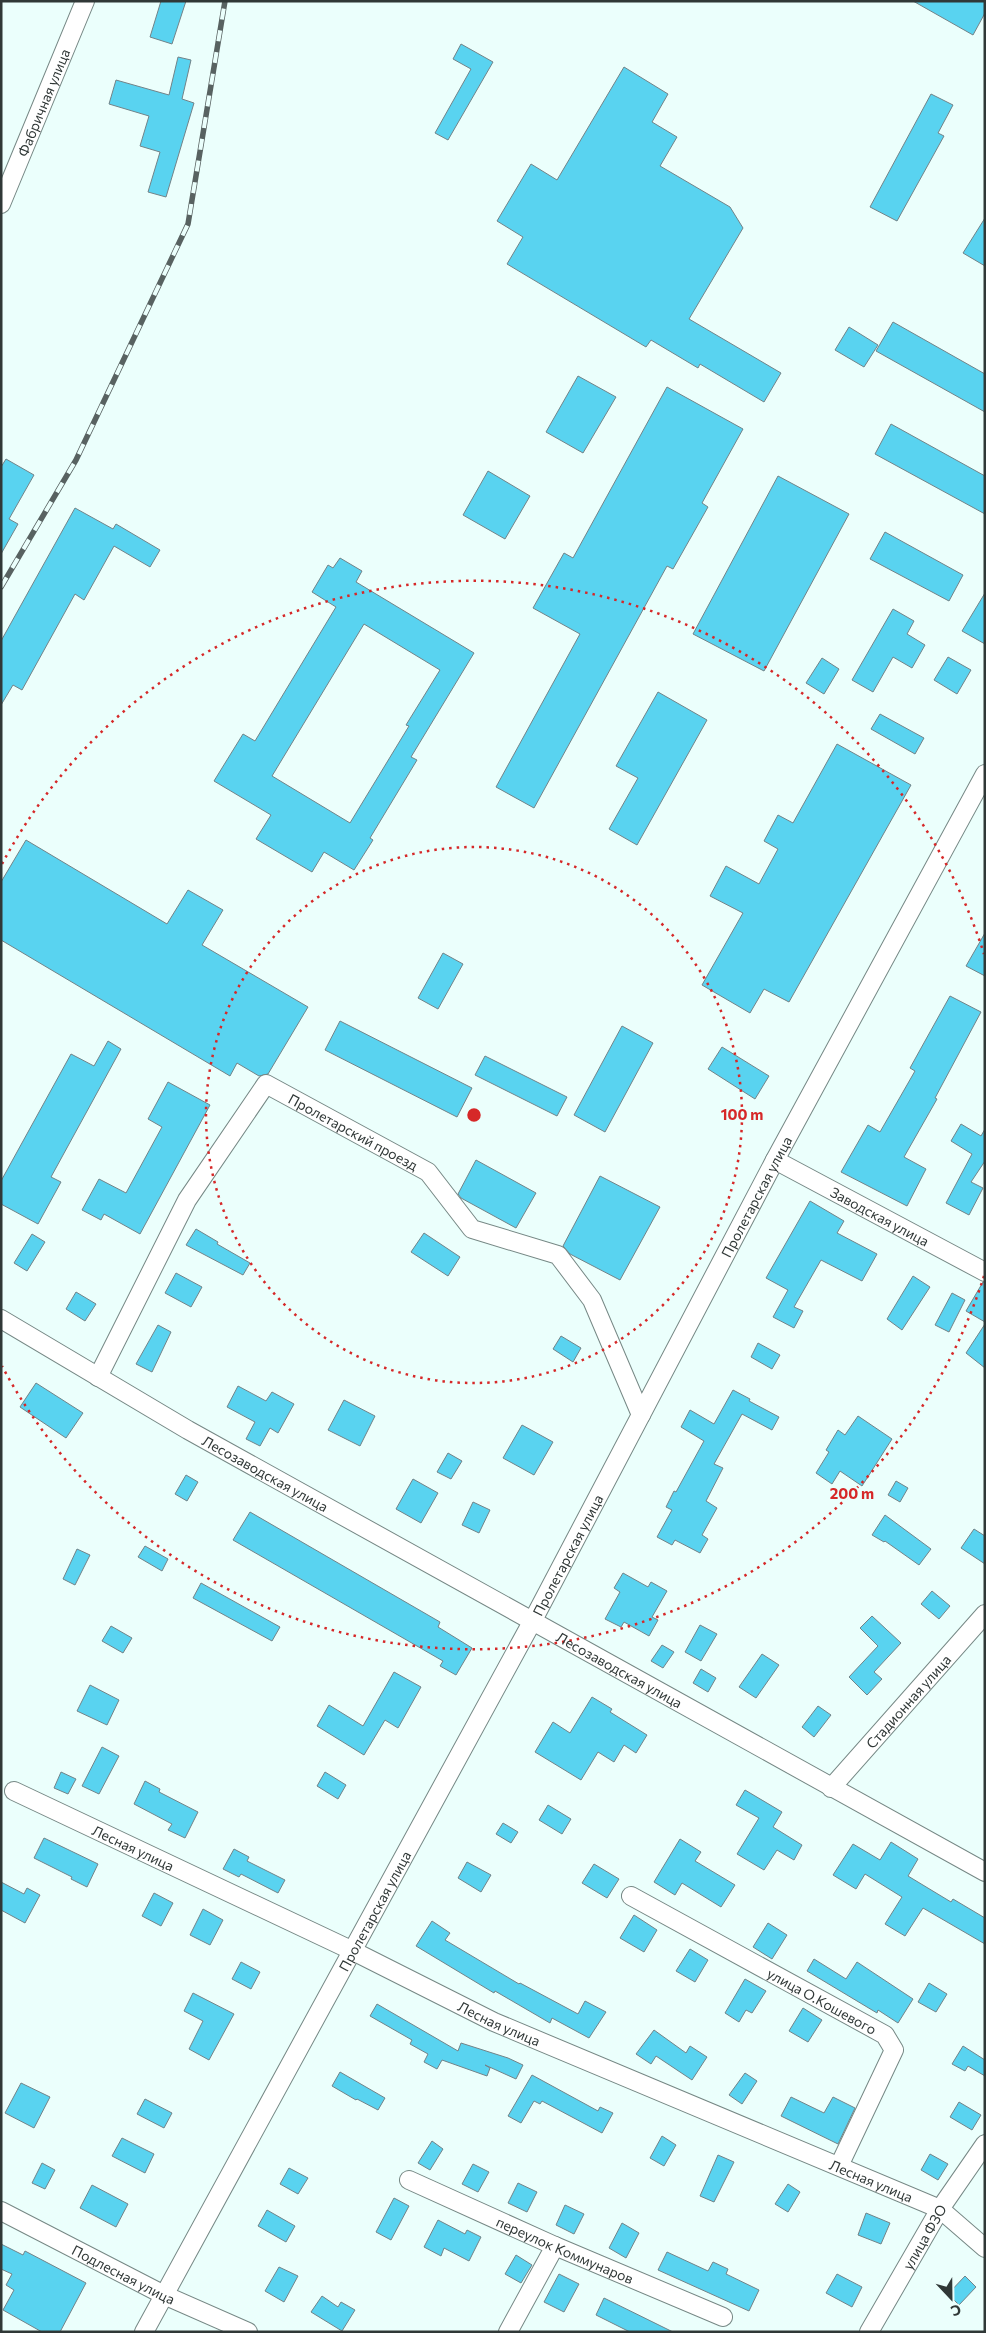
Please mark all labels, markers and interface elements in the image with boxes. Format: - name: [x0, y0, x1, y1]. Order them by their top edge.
- street label: Фабричная улица: [13, 46, 73, 159]
- street label: Пролетарский проезд: [286, 1090, 421, 1173]
- text: 100 m: [721, 1105, 763, 1123]
- centre of rings: [465, 1106, 483, 1124]
- street label: Пролетарская улица: [717, 1133, 795, 1260]
- street label: Заводская улица: [828, 1183, 932, 1249]
- street label: Лесозаводская улица: [200, 1431, 331, 1515]
- text: 200 m: [830, 1484, 874, 1502]
- street label: Пролетарская улица: [528, 1491, 606, 1618]
- street label: Лесозаводская улица: [554, 1628, 686, 1711]
- street label: Стадионная улица: [862, 1651, 954, 1751]
- street label: Лесная улица: [90, 1821, 177, 1874]
- street label: Пролетарская улица: [334, 1848, 414, 1974]
- street label: улица О.Кошевого: [765, 1964, 880, 2037]
- street label: Лесная улица: [455, 1997, 543, 2049]
- street label: Лесная улица: [827, 2155, 916, 2205]
- street label: улица ФЗО: [899, 2201, 949, 2272]
- street label: переулок Коммунаров: [494, 2212, 636, 2287]
- street label: Подлесная улица: [69, 2241, 178, 2307]
- north arrow: [926, 2273, 976, 2323]
- text: С: [948, 2301, 964, 2320]

